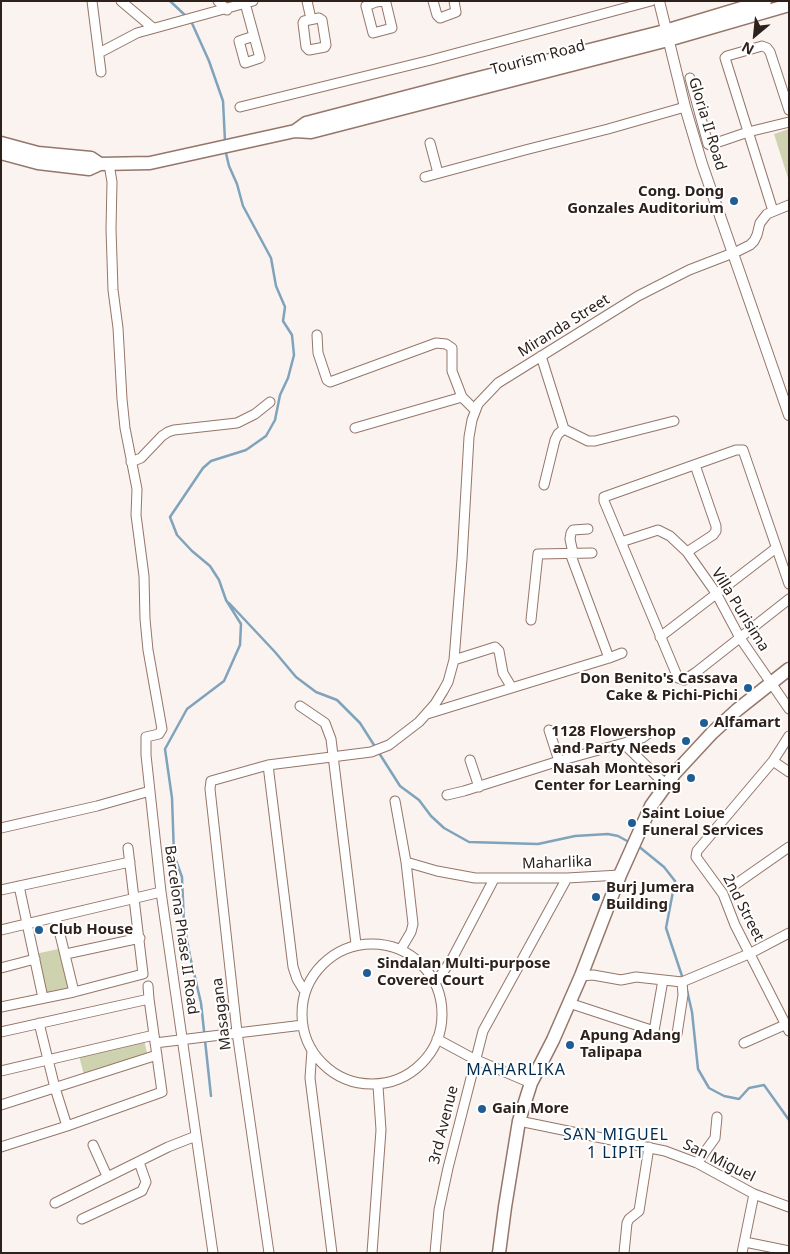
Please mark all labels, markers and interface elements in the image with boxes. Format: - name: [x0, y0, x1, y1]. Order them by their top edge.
- north arrow: [730, 10, 780, 60]
- street label: Tourism Road: [489, 37, 587, 79]
- text: N: [738, 38, 757, 60]
- street label: Gloria II Road: [684, 75, 730, 173]
- place label: Cong. Dong Gonzales Auditorium: [567, 183, 724, 218]
- marker: Cong. Dong Gonzales Auditorium: [728, 195, 740, 207]
- street label: Miranda Street: [515, 291, 613, 361]
- street label: Villa Purisima: [707, 565, 773, 655]
- place label: Don Benito's Cassava Cake & Pichi-Pichi: [580, 670, 738, 705]
- marker: Don Benito's Cassava Cake & Pichi-Pichi: [742, 682, 754, 694]
- place label: Alfamart: [714, 714, 780, 732]
- marker: Alfamart: [698, 717, 710, 729]
- place label: 1128 Flowershop and Party Needs: [551, 723, 676, 758]
- marker: 1128 Flowershop and Party Needs: [680, 735, 692, 747]
- place label: Nasah Montesori Center for Learning: [534, 760, 681, 795]
- marker: Nasah Montesori Center for Learning: [685, 772, 697, 784]
- place label: Saint Loiue Funeral Services: [642, 805, 764, 840]
- marker: Saint Loiue Funeral Services: [626, 817, 638, 829]
- street label: Barcelona Phase II Road: [160, 844, 202, 1016]
- street label: Maharlika: [522, 853, 592, 873]
- street label: 2nd Street: [718, 871, 768, 945]
- place label: Burj Jumera Building: [606, 879, 694, 914]
- marker: Burj Jumera Building: [590, 891, 602, 903]
- place label: Club House: [49, 921, 133, 939]
- marker: Club House: [33, 924, 45, 936]
- place label: Sindalan Multi-purpose Covered Court: [377, 955, 551, 990]
- marker: Sindalan Multi-purpose Covered Court: [361, 967, 373, 979]
- street label: Masagana: [209, 977, 235, 1051]
- place label: Apung Adang Talipapa: [580, 1027, 681, 1062]
- marker: Apung Adang Talipapa: [564, 1039, 576, 1051]
- district label: MAHARLIKA: [465, 1060, 567, 1080]
- street label: 3rd Avenue: [426, 1084, 462, 1166]
- place label: Gain More: [492, 1100, 569, 1118]
- marker: Gain More: [476, 1103, 488, 1115]
- district label: SAN MIGUEL 1 LIPIT: [562, 1125, 670, 1163]
- street label: San Miguel: [680, 1136, 758, 1186]

